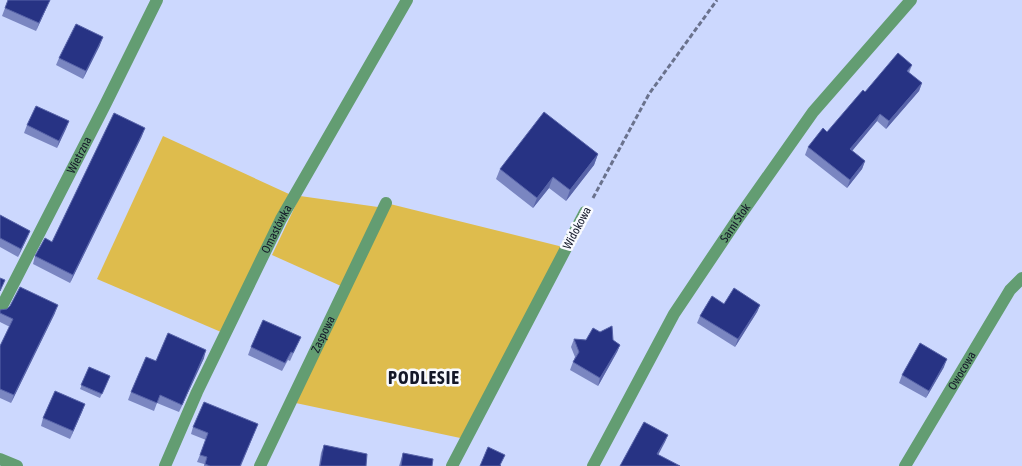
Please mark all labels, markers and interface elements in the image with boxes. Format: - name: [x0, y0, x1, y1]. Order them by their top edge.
- street label: Wietrzna: [64, 134, 95, 176]
- street label: Sarni Stok: [717, 200, 754, 245]
- street label: Omastówka: [258, 202, 295, 255]
- street label: Widokowa: [560, 204, 594, 252]
- street label: Zaspowa: [308, 314, 338, 355]
- street label: Owocowa: [945, 349, 979, 392]
- district label: PODLESIE: [388, 367, 460, 388]

